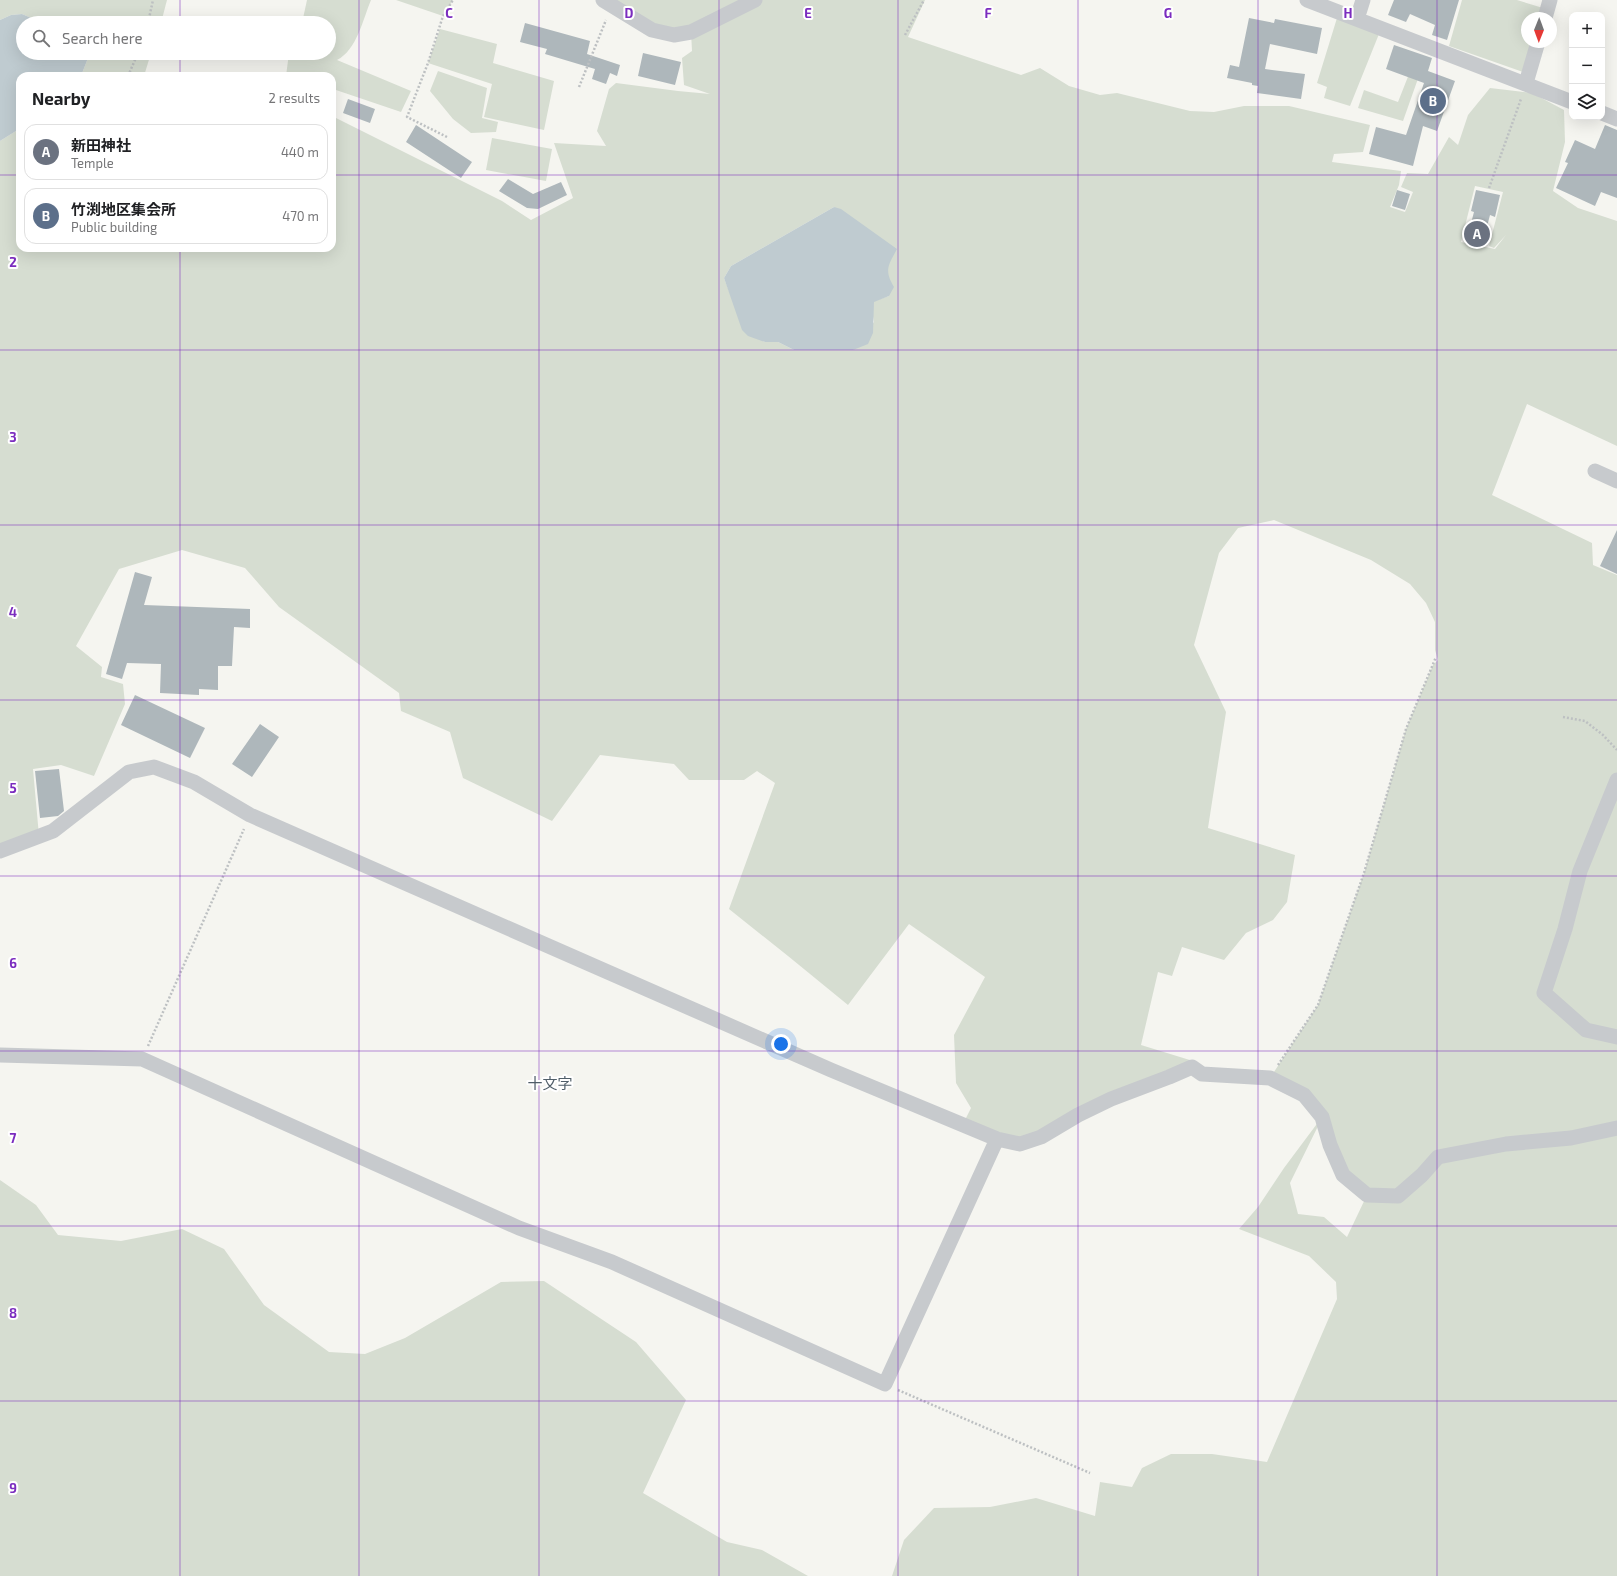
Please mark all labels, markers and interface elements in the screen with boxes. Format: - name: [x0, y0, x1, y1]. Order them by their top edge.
- text: C: [445, 5, 453, 21]
- text: D: [625, 5, 634, 21]
- text: E: [804, 5, 812, 21]
- text: F: [984, 5, 992, 21]
- text: G: [1164, 5, 1172, 21]
- text: H: [1344, 5, 1353, 21]
- north arrow: [1521, 12, 1557, 48]
- map controls: [1569, 12, 1605, 120]
- button: +: [1569, 12, 1605, 48]
- search box: [16, 16, 336, 60]
- icon: search: [30, 27, 52, 49]
- text: Search here: [62, 29, 143, 47]
- button: −: [1569, 48, 1605, 84]
- button: layers: [1569, 84, 1605, 120]
- pin: B: [1420, 86, 1446, 116]
- text: Nearby: [32, 88, 90, 108]
- text: 2 results: [268, 90, 320, 106]
- text: 新田神社: [71, 136, 131, 154]
- text: A: [42, 144, 50, 160]
- text: 440 m: [281, 144, 319, 160]
- text: Temple: [71, 155, 114, 171]
- text: 竹渕地区集会所: [71, 200, 176, 218]
- text: B: [42, 208, 50, 224]
- text: 470 m: [282, 208, 319, 224]
- text: Public building: [71, 219, 157, 235]
- pin: A: [1464, 219, 1490, 249]
- text: 2: [9, 254, 17, 270]
- text: 3: [9, 429, 17, 445]
- text: 4: [9, 604, 17, 620]
- text: 5: [9, 780, 17, 796]
- text: 6: [9, 955, 17, 971]
- your location: [771, 1034, 791, 1054]
- district label: 十文字: [527, 1074, 573, 1092]
- text: 7: [10, 1130, 17, 1146]
- text: 8: [9, 1305, 17, 1321]
- text: 9: [9, 1480, 17, 1496]

